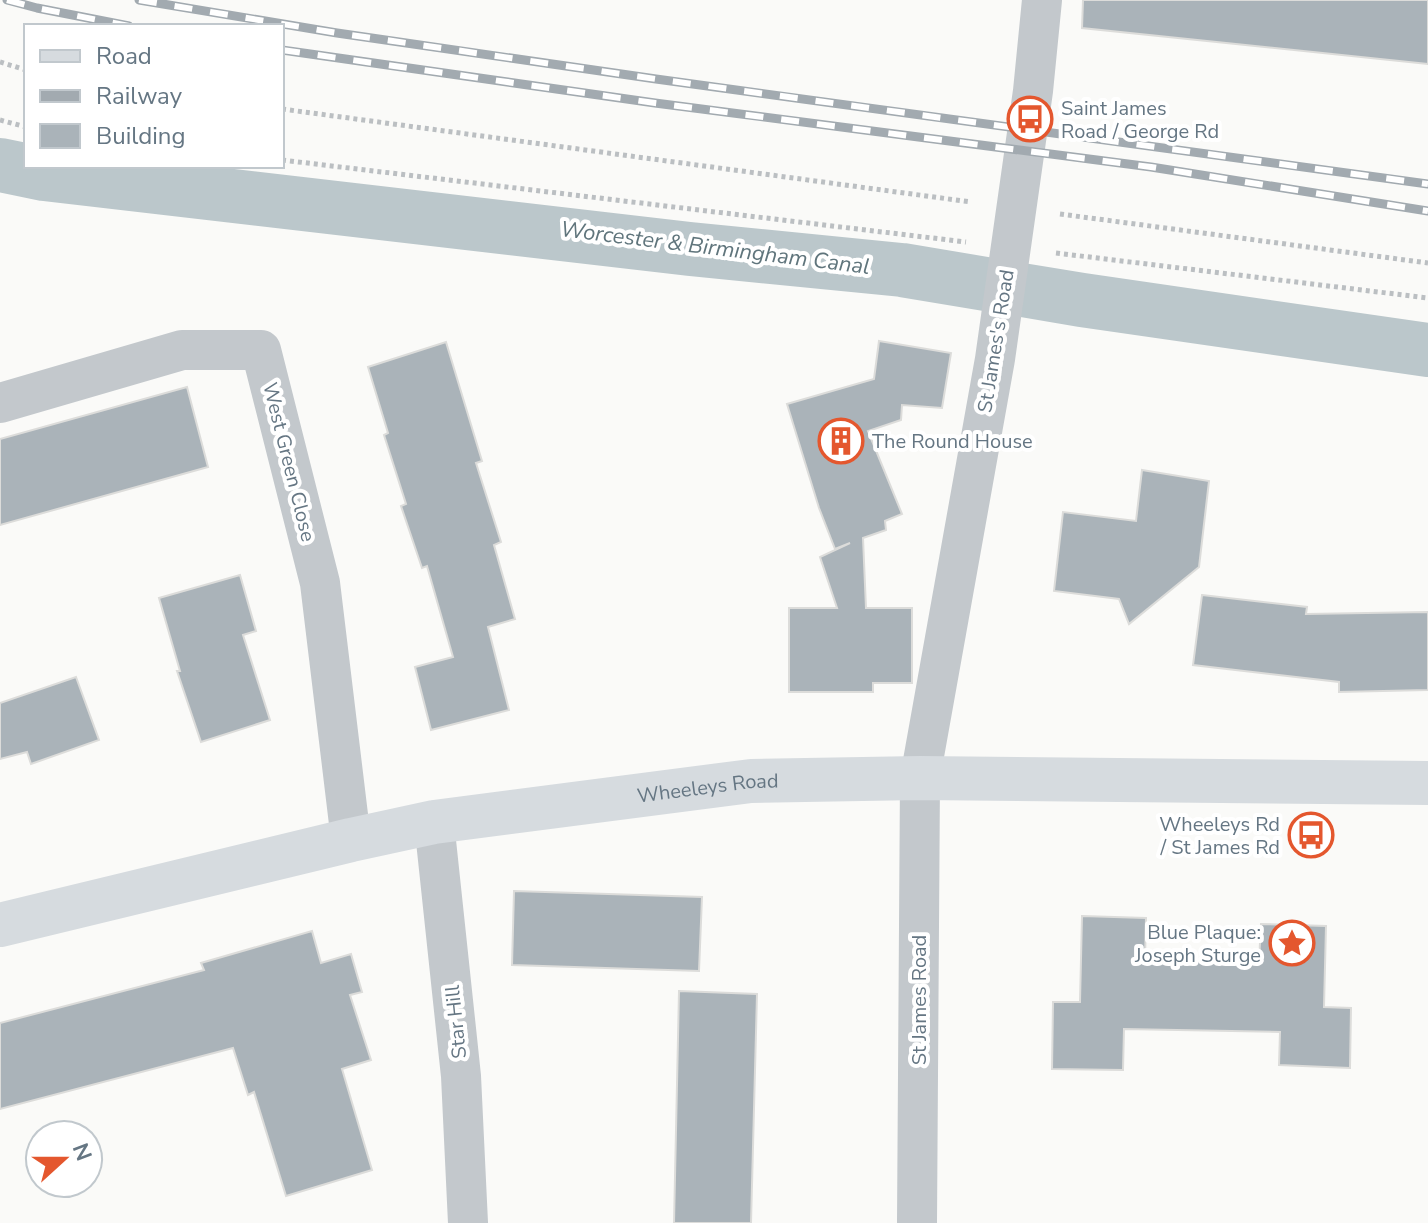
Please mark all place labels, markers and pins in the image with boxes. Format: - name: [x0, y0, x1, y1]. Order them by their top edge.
- bus stop icon: Saint James Road / George Rd: [1006, 95, 1054, 143]
- place label: Saint James Road / George Rd: [1061, 95, 1219, 145]
- building icon: The Round House: [817, 417, 865, 465]
- place label: The Round House: [872, 428, 1033, 455]
- place label: Wheeleys Rd / St James Rd: [1159, 811, 1280, 861]
- bus stop icon: Wheeleys Rd / St James Rd: [1287, 811, 1335, 859]
- place label: Blue Plaque: Joseph Sturge: [1134, 919, 1261, 969]
- place icon: Blue Plaque: Joseph Sturge: [1268, 919, 1316, 967]

